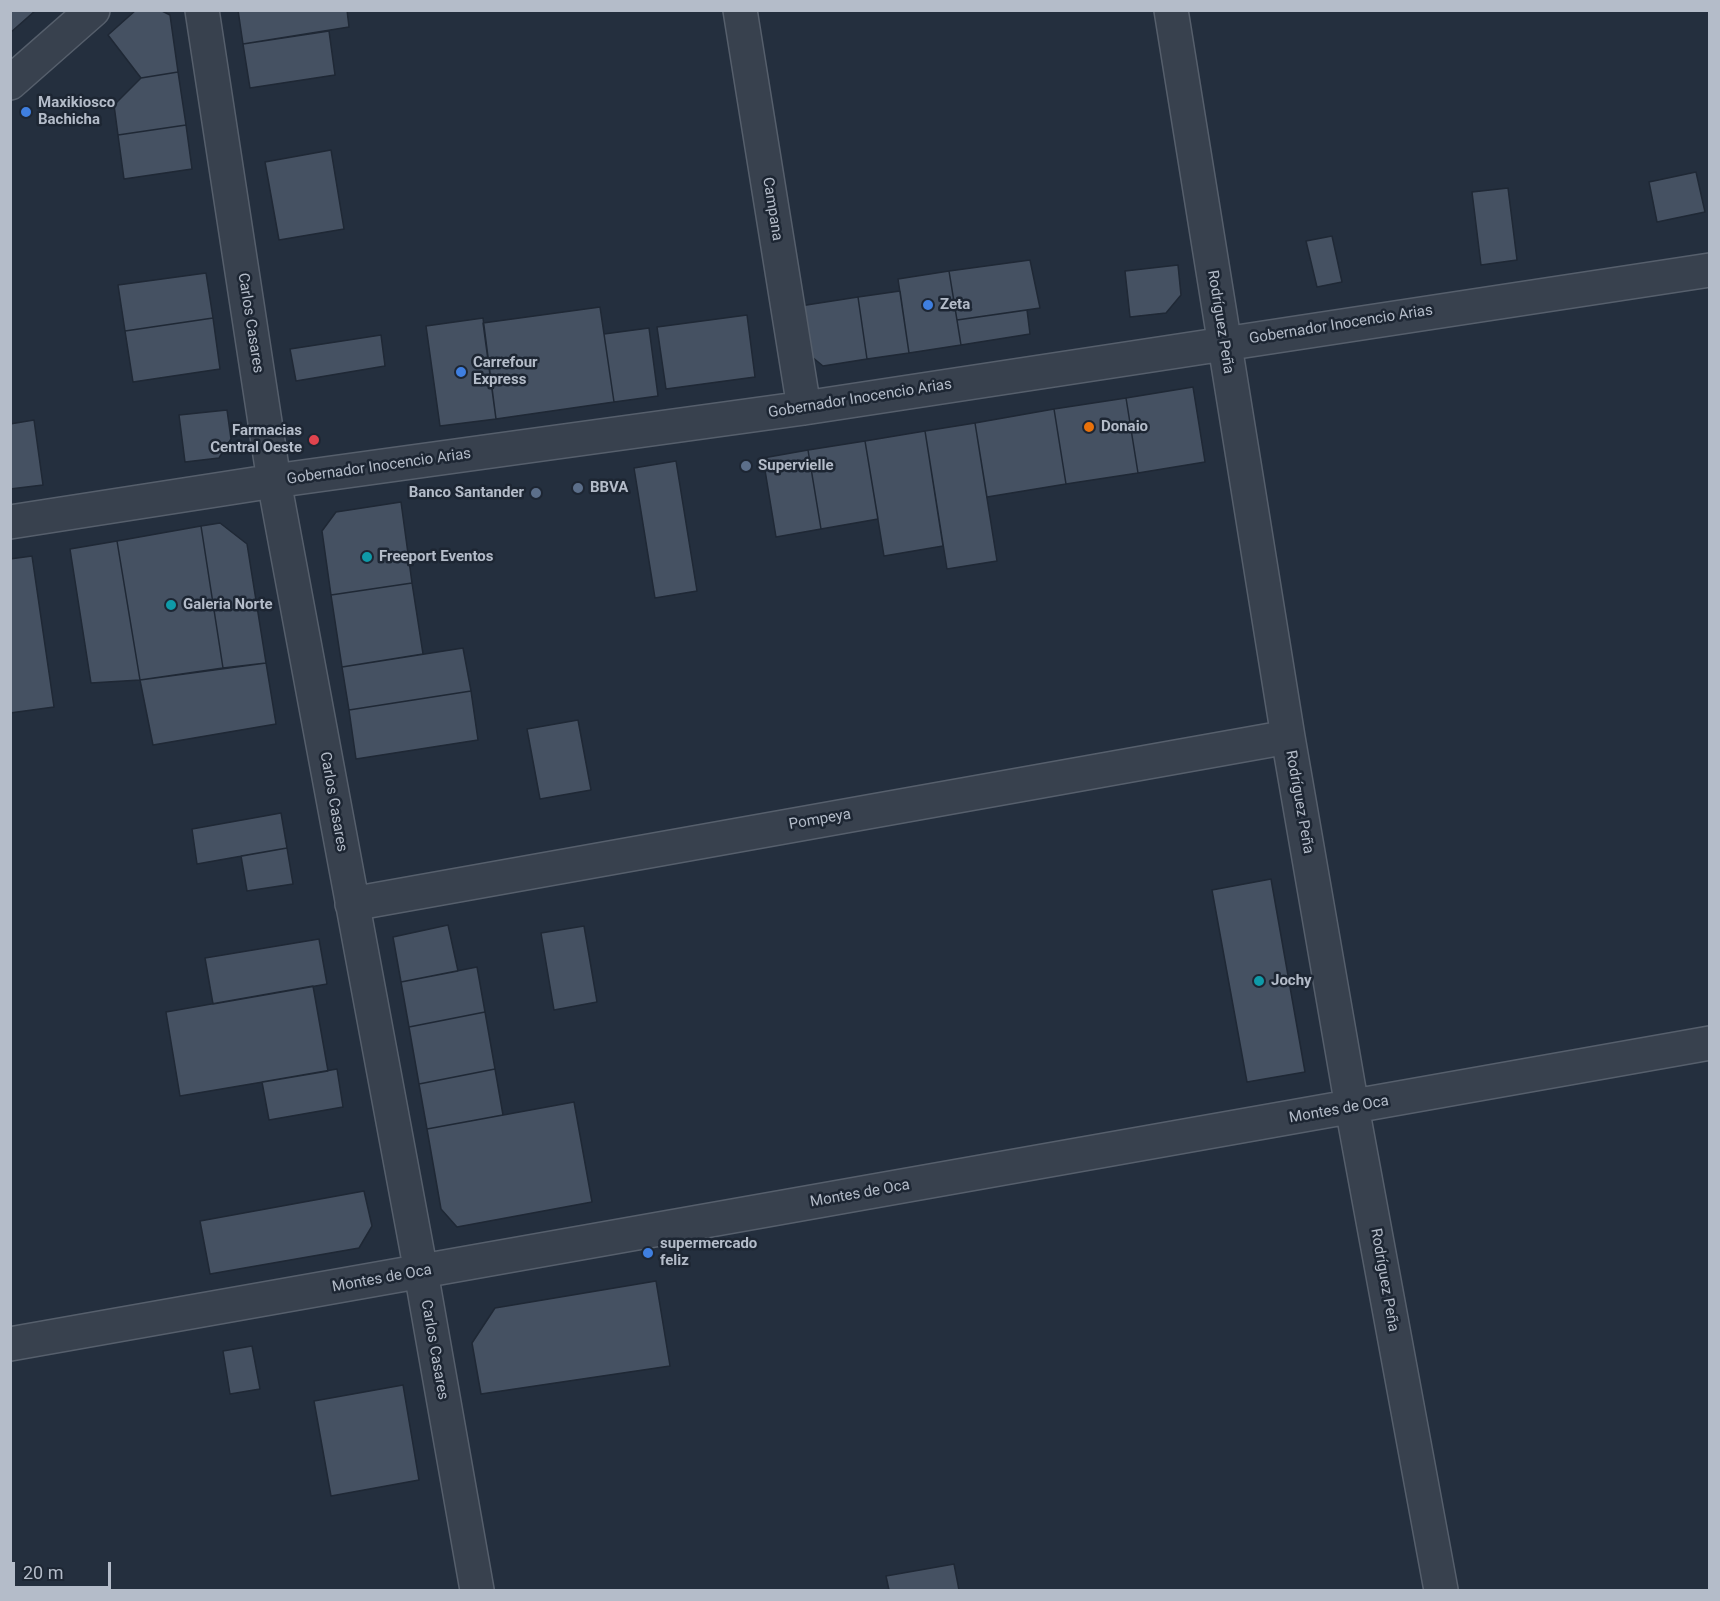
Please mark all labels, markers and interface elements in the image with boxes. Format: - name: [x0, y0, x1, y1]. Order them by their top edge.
- place label: Maxikiosco Bachicha: [38, 94, 115, 129]
- marker: Maxikiosco Bachicha: [19, 105, 33, 119]
- street label: Campana: [758, 176, 786, 242]
- street label: Rodríguez Peña: [1203, 269, 1237, 375]
- street label: Carlos Casares: [233, 272, 267, 374]
- place label: Zeta: [940, 296, 970, 314]
- marker: Zeta: [921, 298, 935, 312]
- street label: Gobernador Inocencio Arias: [1248, 302, 1434, 348]
- place label: Carrefour Express: [473, 354, 538, 389]
- marker: Carrefour Express: [454, 365, 468, 379]
- street label: Gobernador Inocencio Arias: [767, 376, 953, 422]
- place label: Donaio: [1101, 418, 1148, 436]
- marker: Donaio: [1082, 420, 1096, 434]
- place label: Farmacias Central Oeste: [210, 422, 302, 457]
- marker: Farmacias Central Oeste: [307, 433, 321, 447]
- street label: Gobernador Inocencio Arias: [286, 445, 472, 489]
- place label: Supervielle: [758, 457, 834, 475]
- marker: Supervielle: [739, 459, 753, 473]
- place label: BBVA: [590, 479, 628, 497]
- marker: BBVA: [571, 481, 585, 495]
- place label: Banco Santander: [409, 484, 524, 502]
- marker: Banco Santander: [529, 486, 543, 500]
- place label: Freeport Eventos: [379, 548, 493, 566]
- marker: Freeport Eventos: [360, 550, 374, 564]
- place label: Galeria Norte: [183, 596, 273, 614]
- marker: Galeria Norte: [164, 598, 178, 612]
- street label: Rodríguez Peña: [1281, 749, 1317, 855]
- street label: Carlos Casares: [315, 751, 351, 853]
- street label: Pompeya: [788, 806, 852, 834]
- place label: Jochy: [1271, 972, 1312, 990]
- marker: Jochy: [1252, 974, 1266, 988]
- street label: Montes de Oca: [1288, 1092, 1390, 1128]
- street label: Montes de Oca: [809, 1176, 911, 1212]
- street label: Rodríguez Peña: [1366, 1227, 1402, 1333]
- place label: supermercado feliz: [660, 1235, 757, 1270]
- marker: supermercado feliz: [641, 1246, 655, 1260]
- street label: Montes de Oca: [331, 1261, 433, 1297]
- street label: Carlos Casares: [416, 1299, 452, 1401]
- scale bar: [15, 1550, 114, 1588]
- text: 20 m: [23, 1562, 63, 1583]

